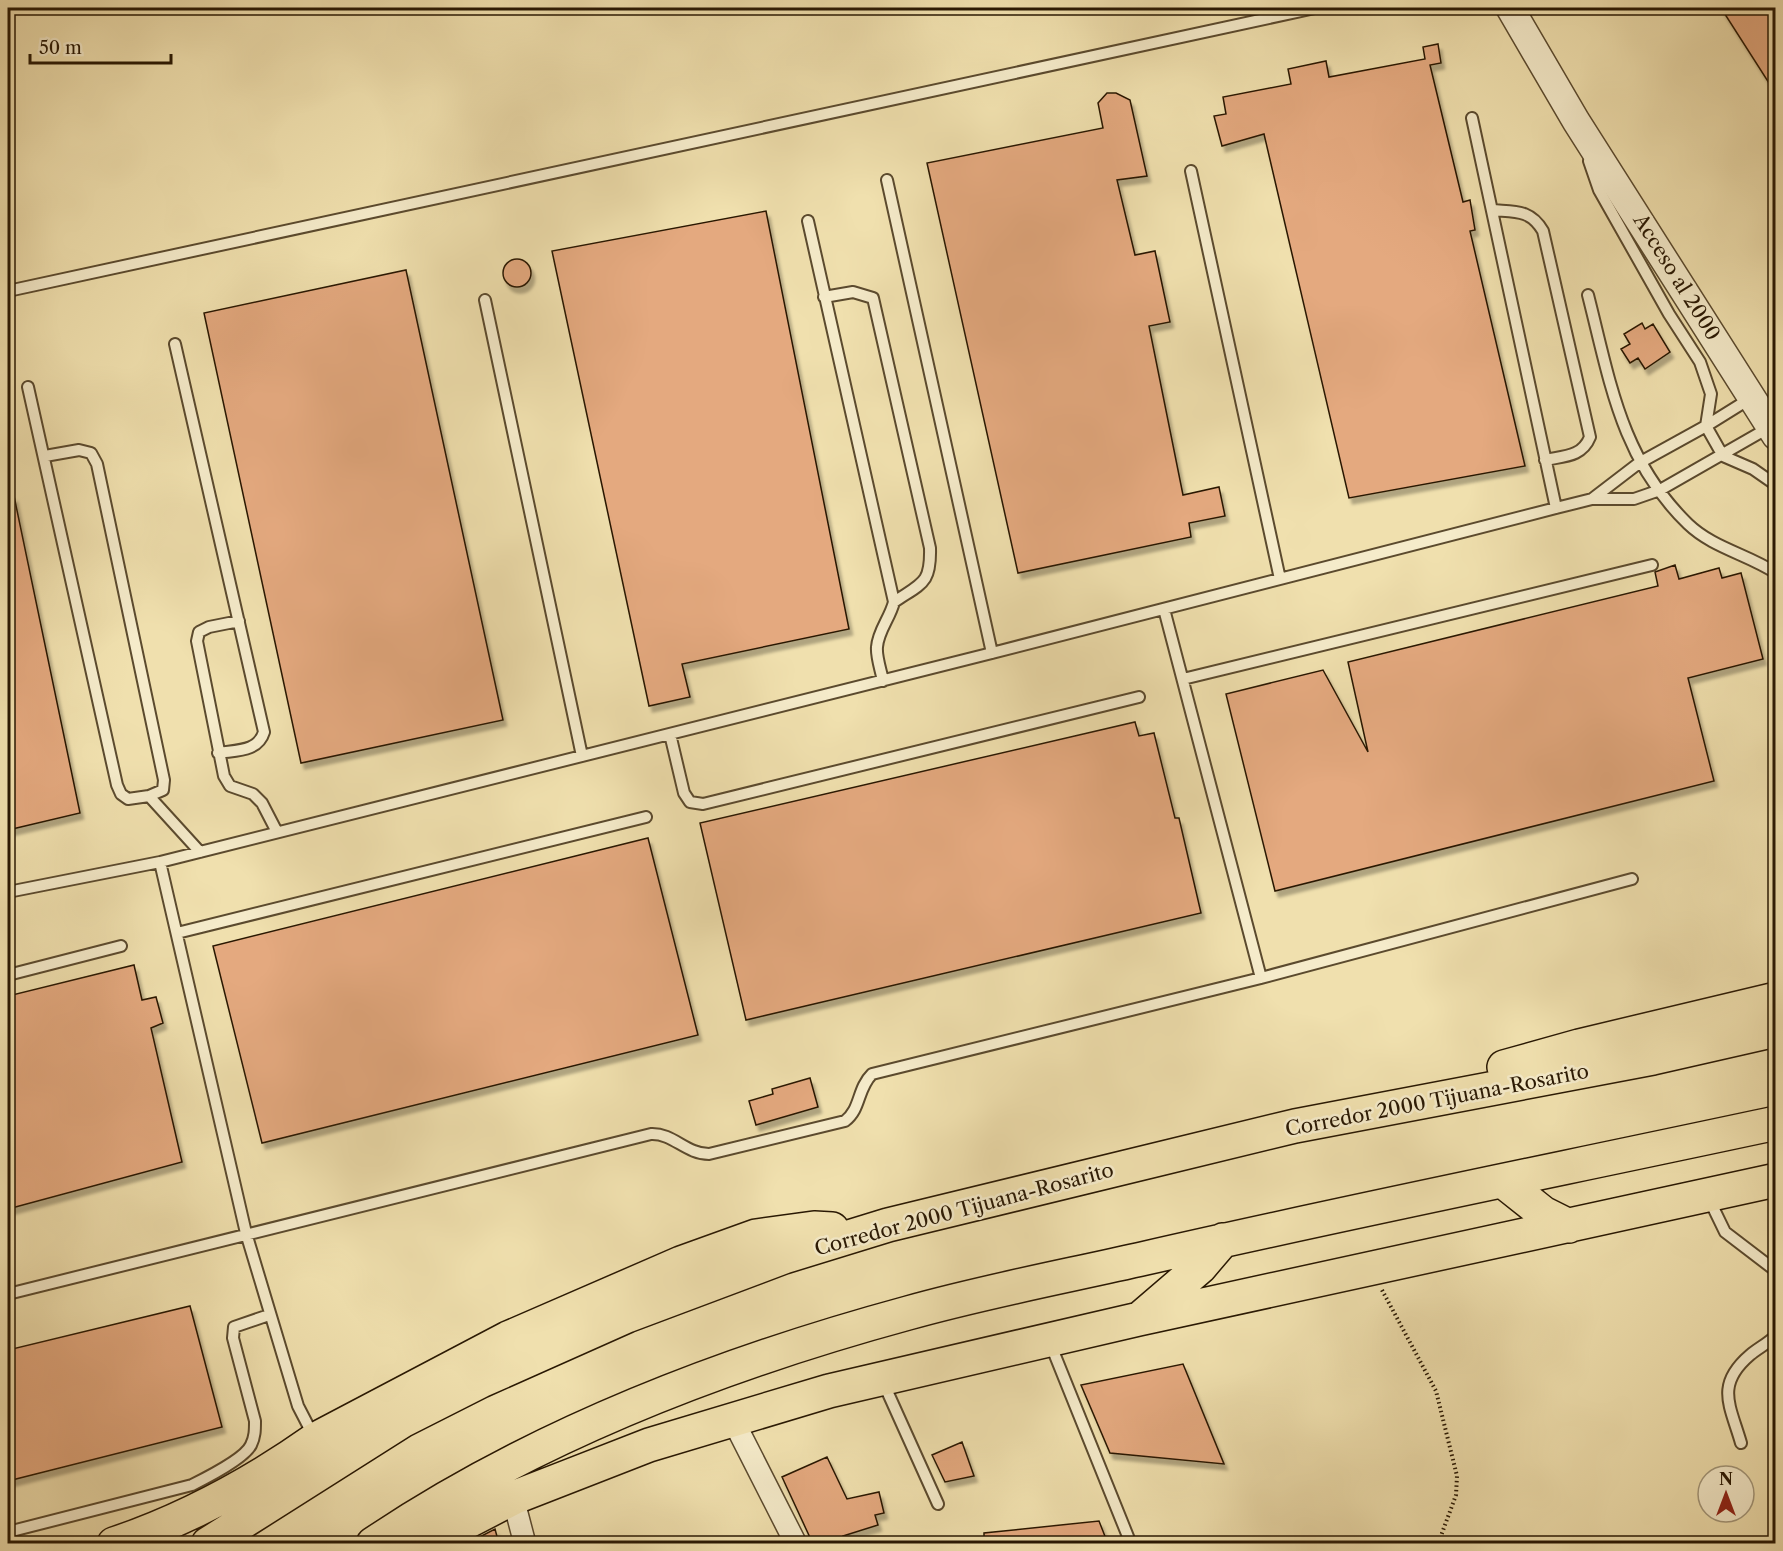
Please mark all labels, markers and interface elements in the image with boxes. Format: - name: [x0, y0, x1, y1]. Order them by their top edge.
- scale bar: [30, 27, 171, 65]
- text: 50 m: [39, 37, 82, 59]
- street label: Acceso al 2000: [1628, 209, 1725, 345]
- street label: Corredor 2000 Tijuana-Rosarito: [1283, 1059, 1591, 1141]
- street label: Corredor 2000 Tijuana-Rosarito: [812, 1157, 1116, 1261]
- north arrow: [1696, 1464, 1756, 1524]
- text: N: [1719, 1469, 1733, 1489]

